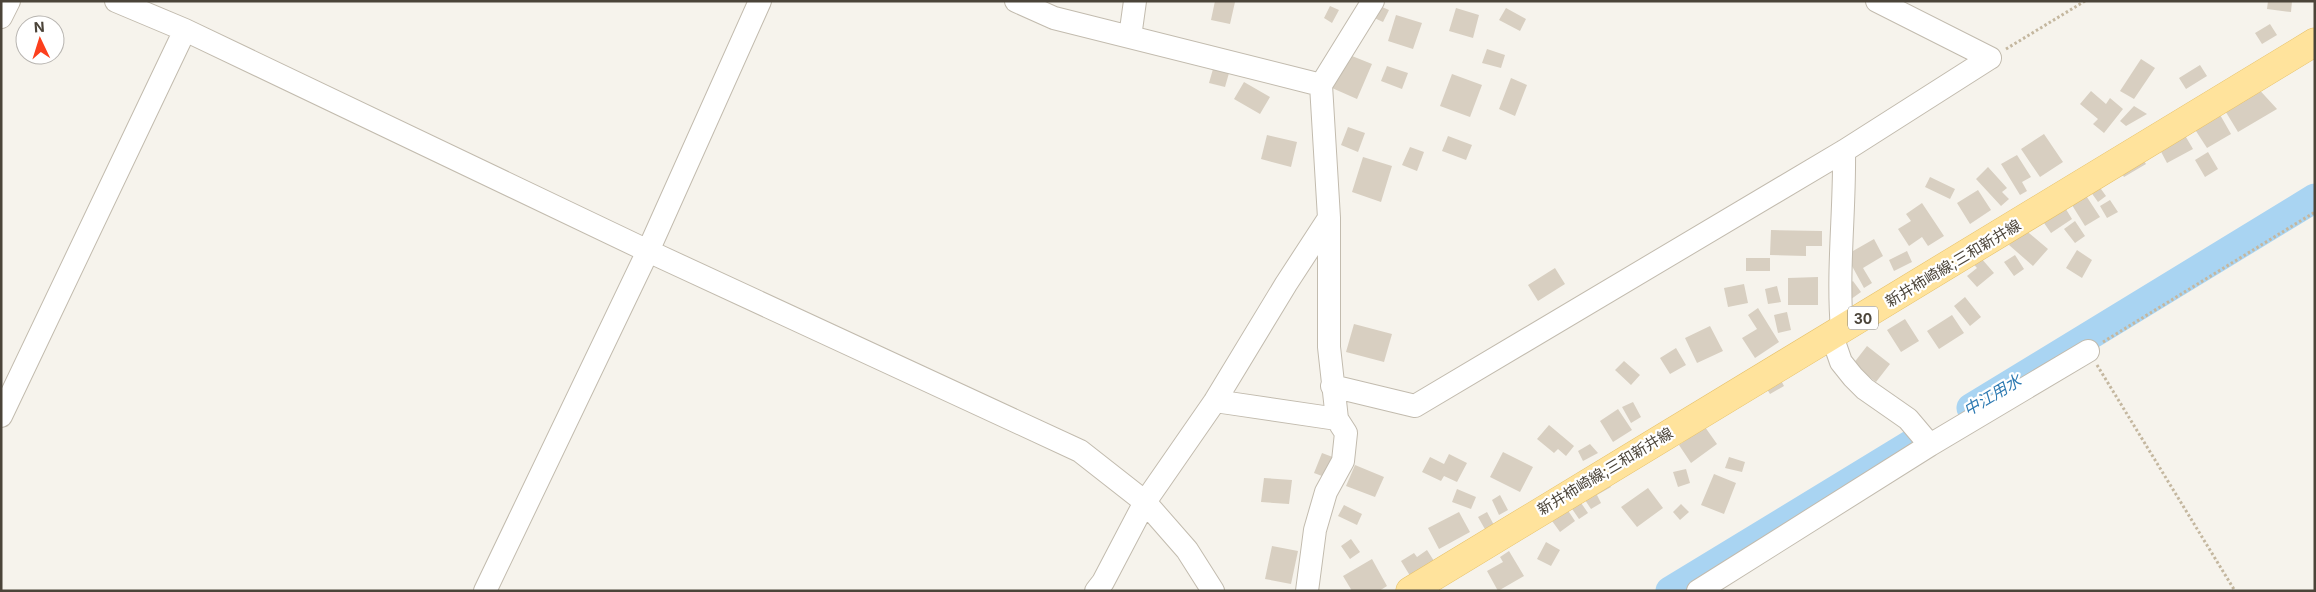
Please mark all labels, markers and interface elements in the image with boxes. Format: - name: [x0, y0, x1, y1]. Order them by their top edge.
- north arrow: [15, 15, 65, 65]
- text: N: [33, 18, 45, 35]
- street label: 新井柿崎線;三和新井線: [1882, 215, 2024, 311]
- road number: 30: [1848, 306, 1878, 330]
- water label: 中江用水: [1959, 369, 2026, 420]
- street label: 新井柿崎線;三和新井線: [1534, 423, 1676, 519]

